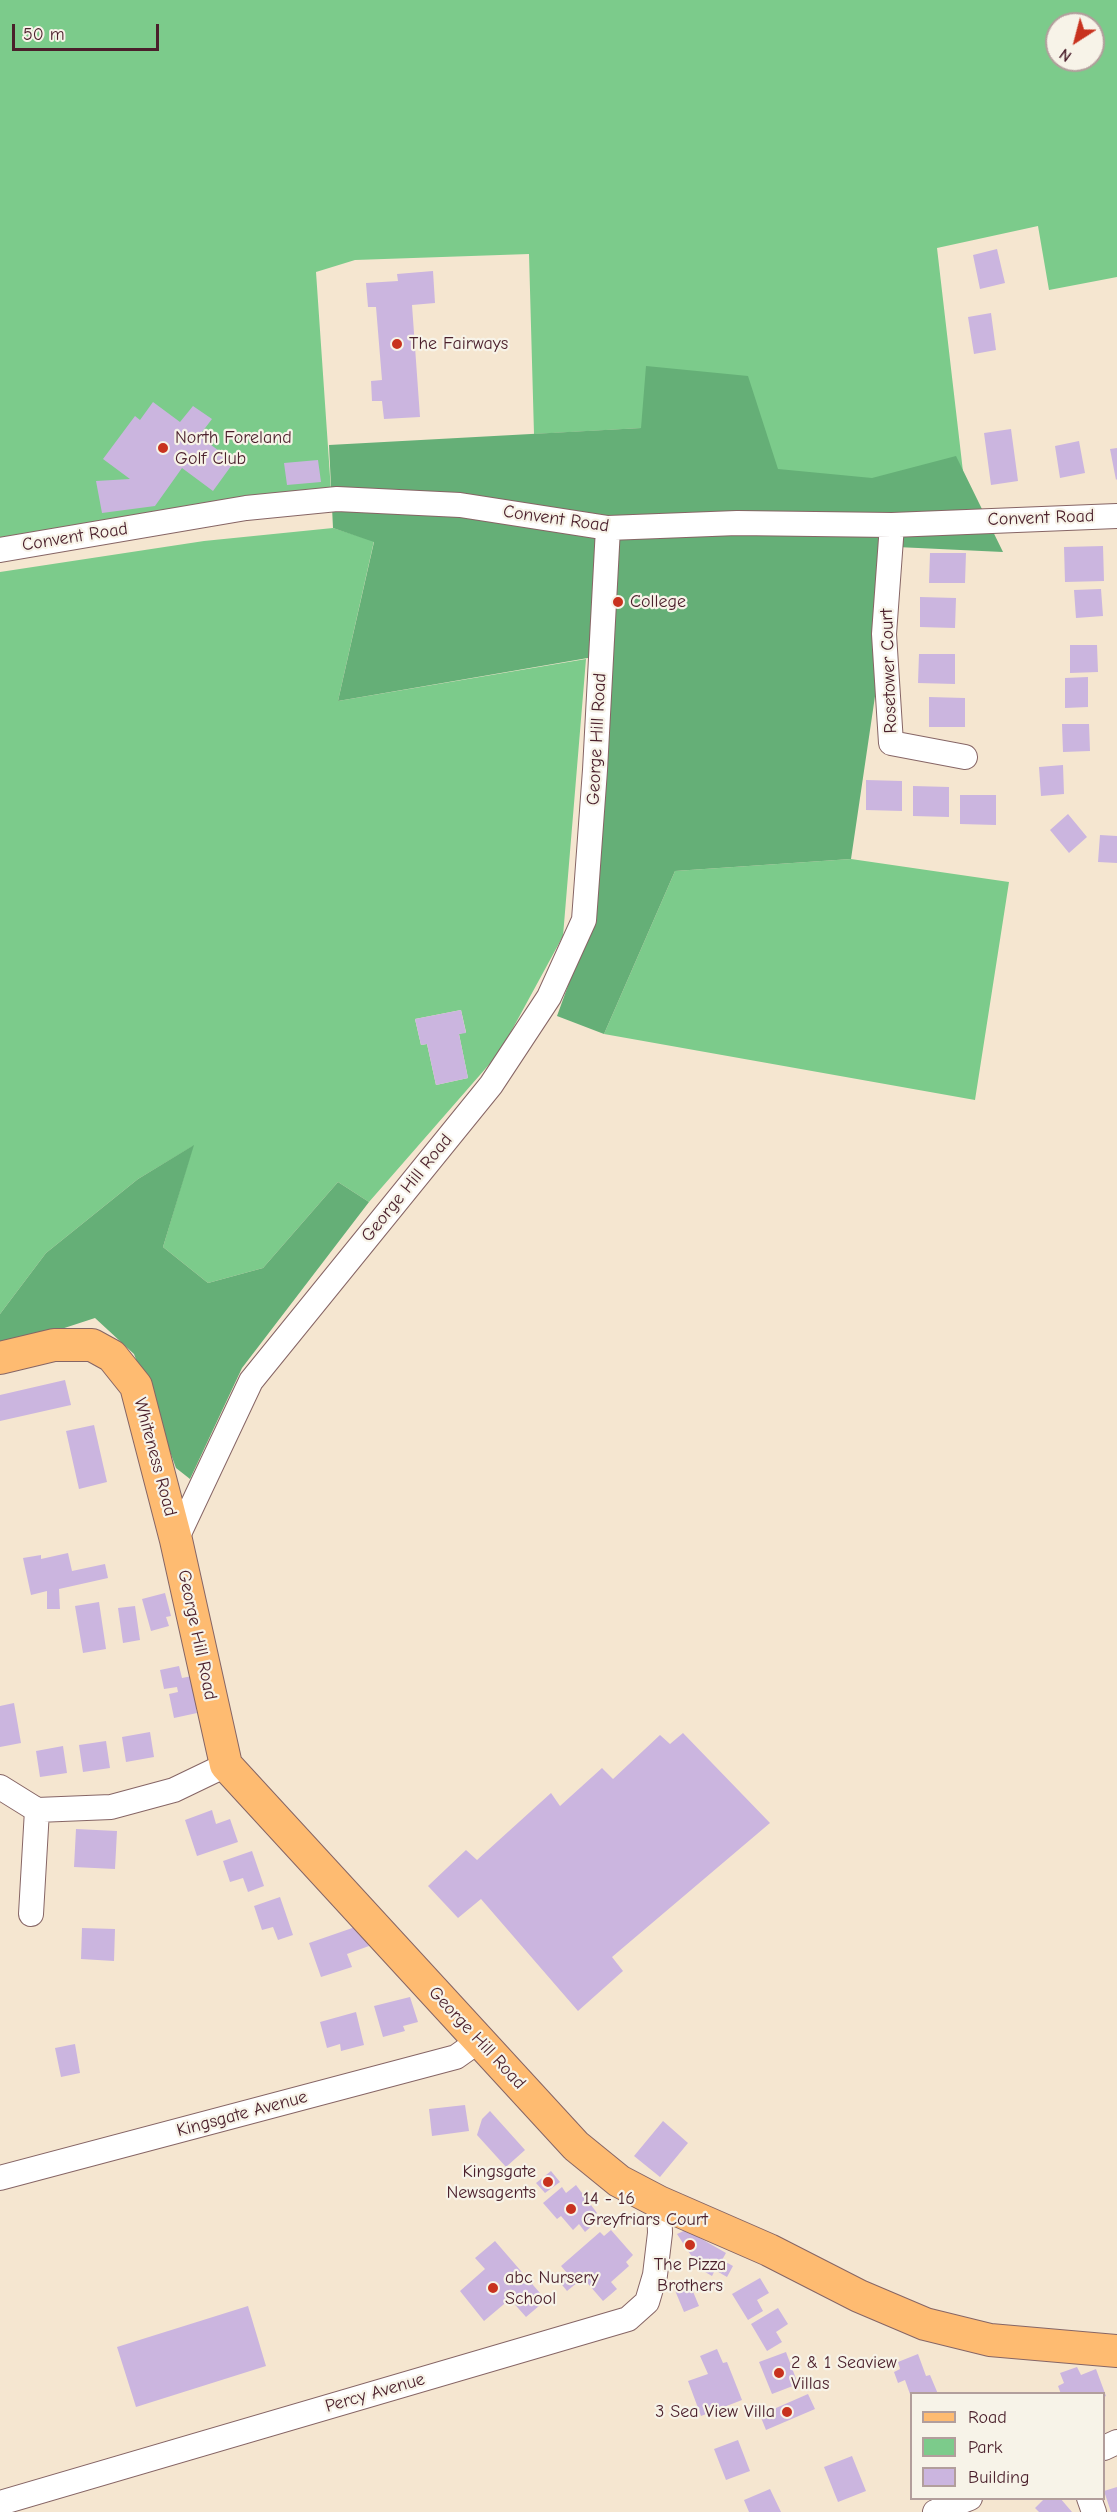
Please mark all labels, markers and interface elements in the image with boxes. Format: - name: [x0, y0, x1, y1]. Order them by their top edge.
- scale bar: [15, 12, 162, 50]
- north arrow: [1045, 12, 1105, 72]
- text: 50 m: [23, 24, 65, 45]
- text: N: [1056, 45, 1075, 65]
- place label: The Fairways: [409, 333, 508, 355]
- marker: The Fairways: [390, 337, 404, 351]
- place label: North Foreland Golf Club: [175, 427, 292, 470]
- marker: North Foreland Golf Club: [156, 441, 170, 455]
- street label: Convent Road: [502, 501, 610, 537]
- street label: Convent Road: [987, 505, 1095, 531]
- street label: Convent Road: [21, 518, 129, 556]
- place label: College: [630, 591, 686, 613]
- marker: College: [611, 595, 625, 609]
- street label: Rosetower Court: [876, 608, 902, 734]
- street label: George Hill Road: [583, 672, 611, 806]
- street label: George Hill Road: [357, 1130, 457, 1246]
- street label: Whiteness Road: [129, 1395, 181, 1519]
- street label: George Hill Road: [173, 1568, 221, 1702]
- street label: George Hill Road: [424, 1982, 530, 2094]
- street label: Kingsgate Avenue: [174, 2086, 310, 2142]
- place label: Kingsgate Newsagents: [447, 2161, 536, 2204]
- marker: Kingsgate Newsagents: [541, 2175, 555, 2189]
- place label: 14 - 16 Greyfriars Court: [583, 2188, 708, 2230]
- marker: 14 - 16 Greyfriars Court: [564, 2202, 578, 2216]
- marker: The Pizza Brothers: [683, 2238, 697, 2252]
- place label: The Pizza Brothers: [654, 2254, 726, 2296]
- place label: abc Nursery School: [505, 2267, 598, 2310]
- marker: abc Nursery School: [486, 2281, 500, 2295]
- place label: 2 & 1 Seaview Villas: [791, 2352, 897, 2394]
- marker: 2 & 1 Seaview Villas: [772, 2366, 786, 2380]
- street label: Percy Avenue: [323, 2368, 427, 2418]
- legend: [910, 2392, 1105, 2500]
- place label: 3 Sea View Villa: [655, 2401, 775, 2423]
- marker: 3 Sea View Villa: [780, 2405, 794, 2419]
- text: Road: [968, 2407, 1007, 2428]
- text: Park: [968, 2437, 1002, 2458]
- text: Building: [968, 2467, 1030, 2488]

